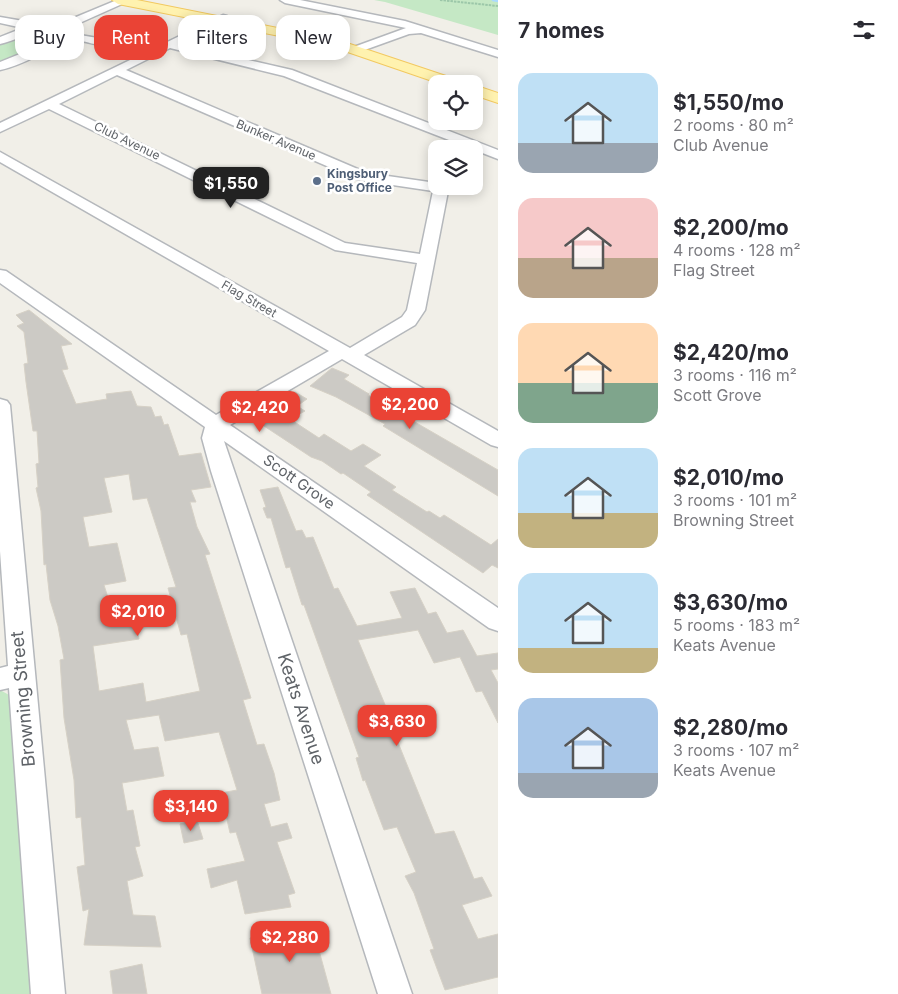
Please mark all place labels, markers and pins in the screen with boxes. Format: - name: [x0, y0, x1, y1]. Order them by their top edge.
- pin: $1,550: [190, 166, 272, 209]
- place label: Kingsbury Post Office: [327, 166, 392, 195]
- marker: Kingsbury Post Office: [311, 175, 323, 187]
- pin: $2,200: [369, 388, 451, 430]
- pin: $2,420: [219, 390, 301, 433]
- pin: $2,010: [97, 594, 179, 637]
- pin: $3,630: [356, 704, 438, 747]
- pin: $3,140: [150, 790, 232, 832]
- pin: $2,280: [249, 920, 331, 963]

